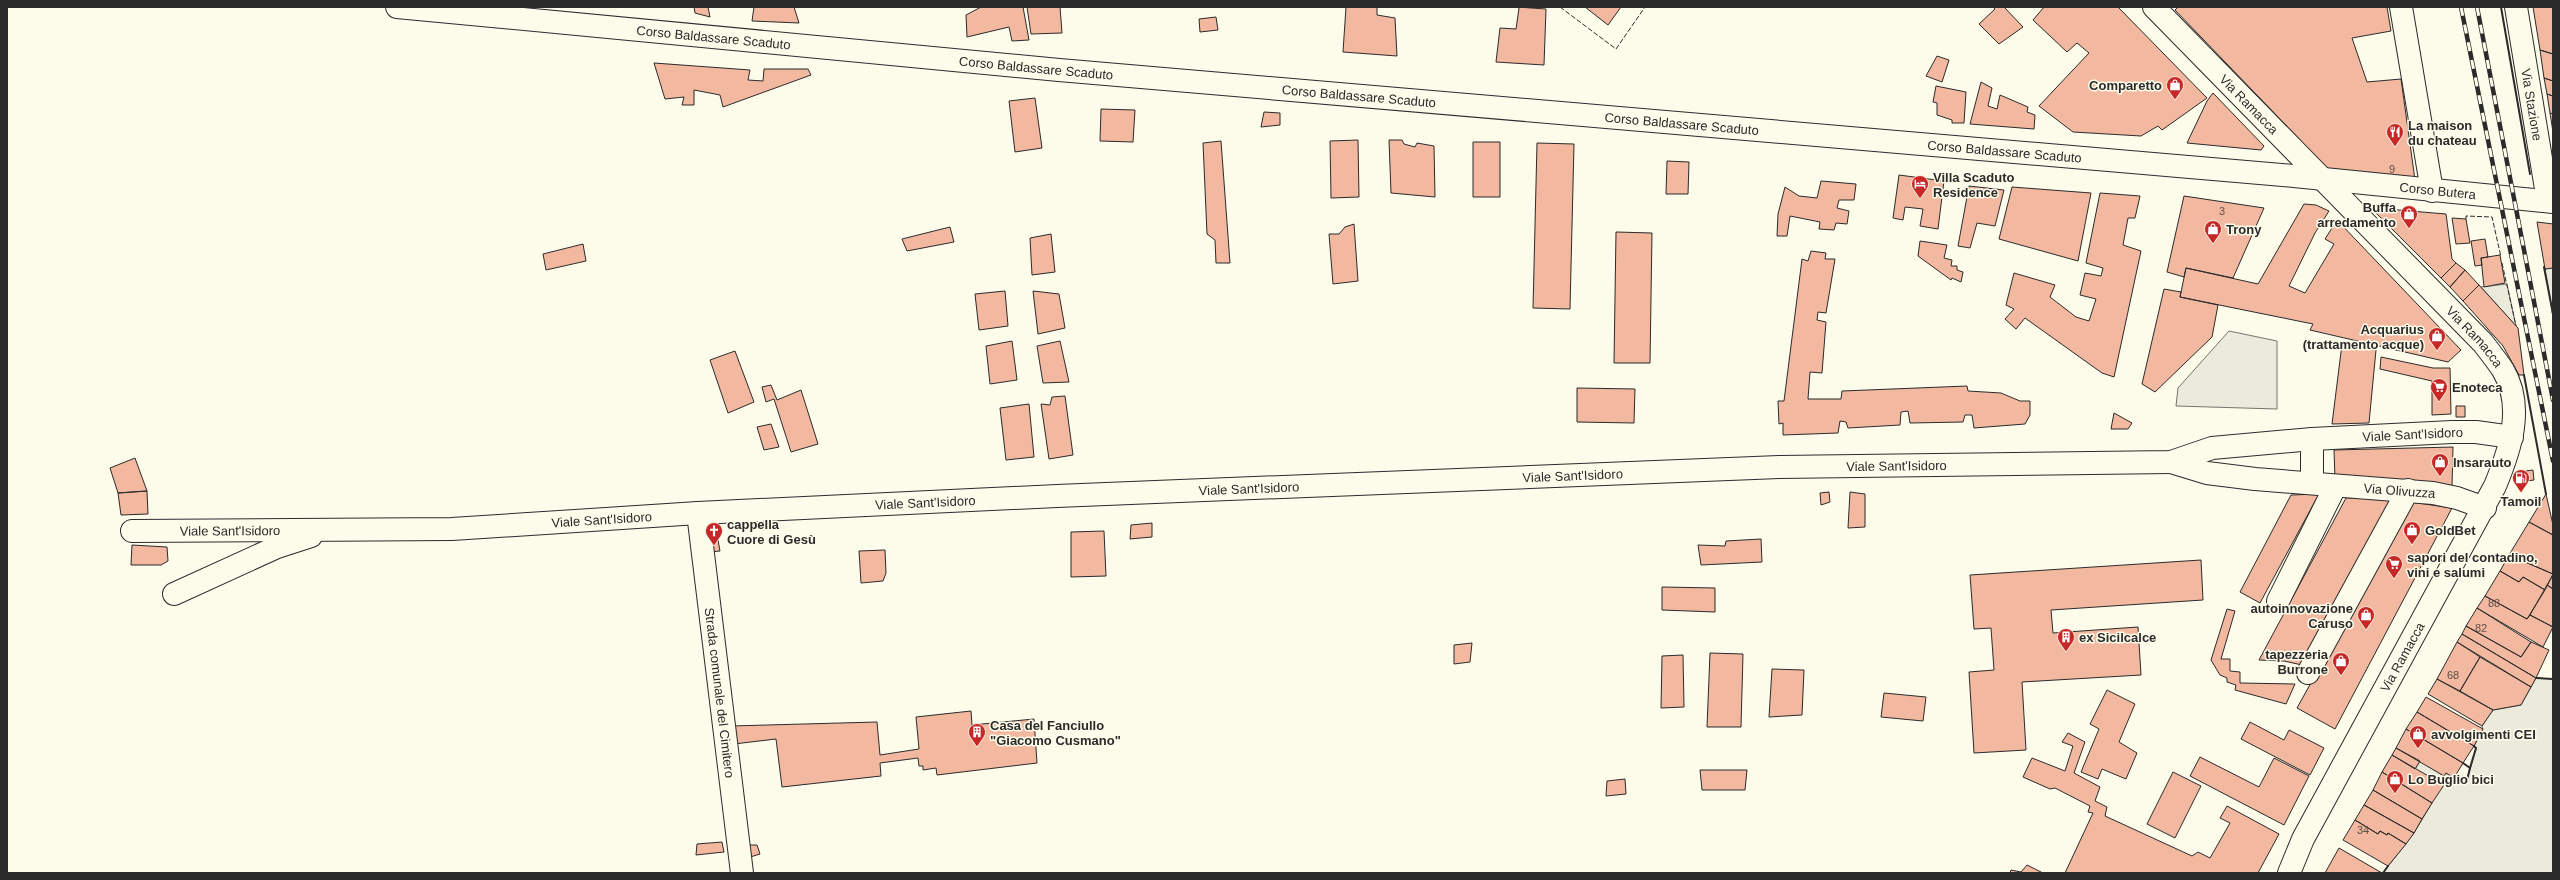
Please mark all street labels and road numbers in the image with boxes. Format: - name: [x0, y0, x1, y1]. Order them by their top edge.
- street label: Corso Baldassare Scaduto: [636, 23, 791, 52]
- street label: Corso Baldassare Scaduto: [958, 54, 1114, 83]
- street label: Via Stazione: [2518, 68, 2545, 142]
- street label: Via Ramacca: [2216, 72, 2282, 138]
- street label: Corso Baldassare Scaduto: [1281, 82, 1437, 110]
- street label: Corso Baldassare Scaduto: [1604, 110, 1759, 138]
- street label: Corso Baldassare Scaduto: [1927, 138, 2082, 166]
- street label: Corso Butera: [2399, 180, 2477, 202]
- street label: Via Ramacca: [2443, 303, 2506, 371]
- street label: Viale Sant'Isidoro: [2362, 425, 2463, 444]
- street label: Viale Sant'Isidoro: [1846, 458, 1947, 474]
- street label: Viale Sant'Isidoro: [1522, 466, 1623, 485]
- street label: Viale Sant'Isidoro: [1198, 479, 1300, 498]
- street label: Via Olivuzza: [2363, 481, 2437, 501]
- street label: Viale Sant'Isidoro: [875, 493, 976, 513]
- street label: Viale Sant'Isidoro: [551, 509, 652, 531]
- street label: Viale Sant'Isidoro: [180, 523, 280, 539]
- street label: Strada comunale del Cimitero: [702, 607, 737, 779]
- street label: Via Ramacca: [2377, 619, 2428, 695]

